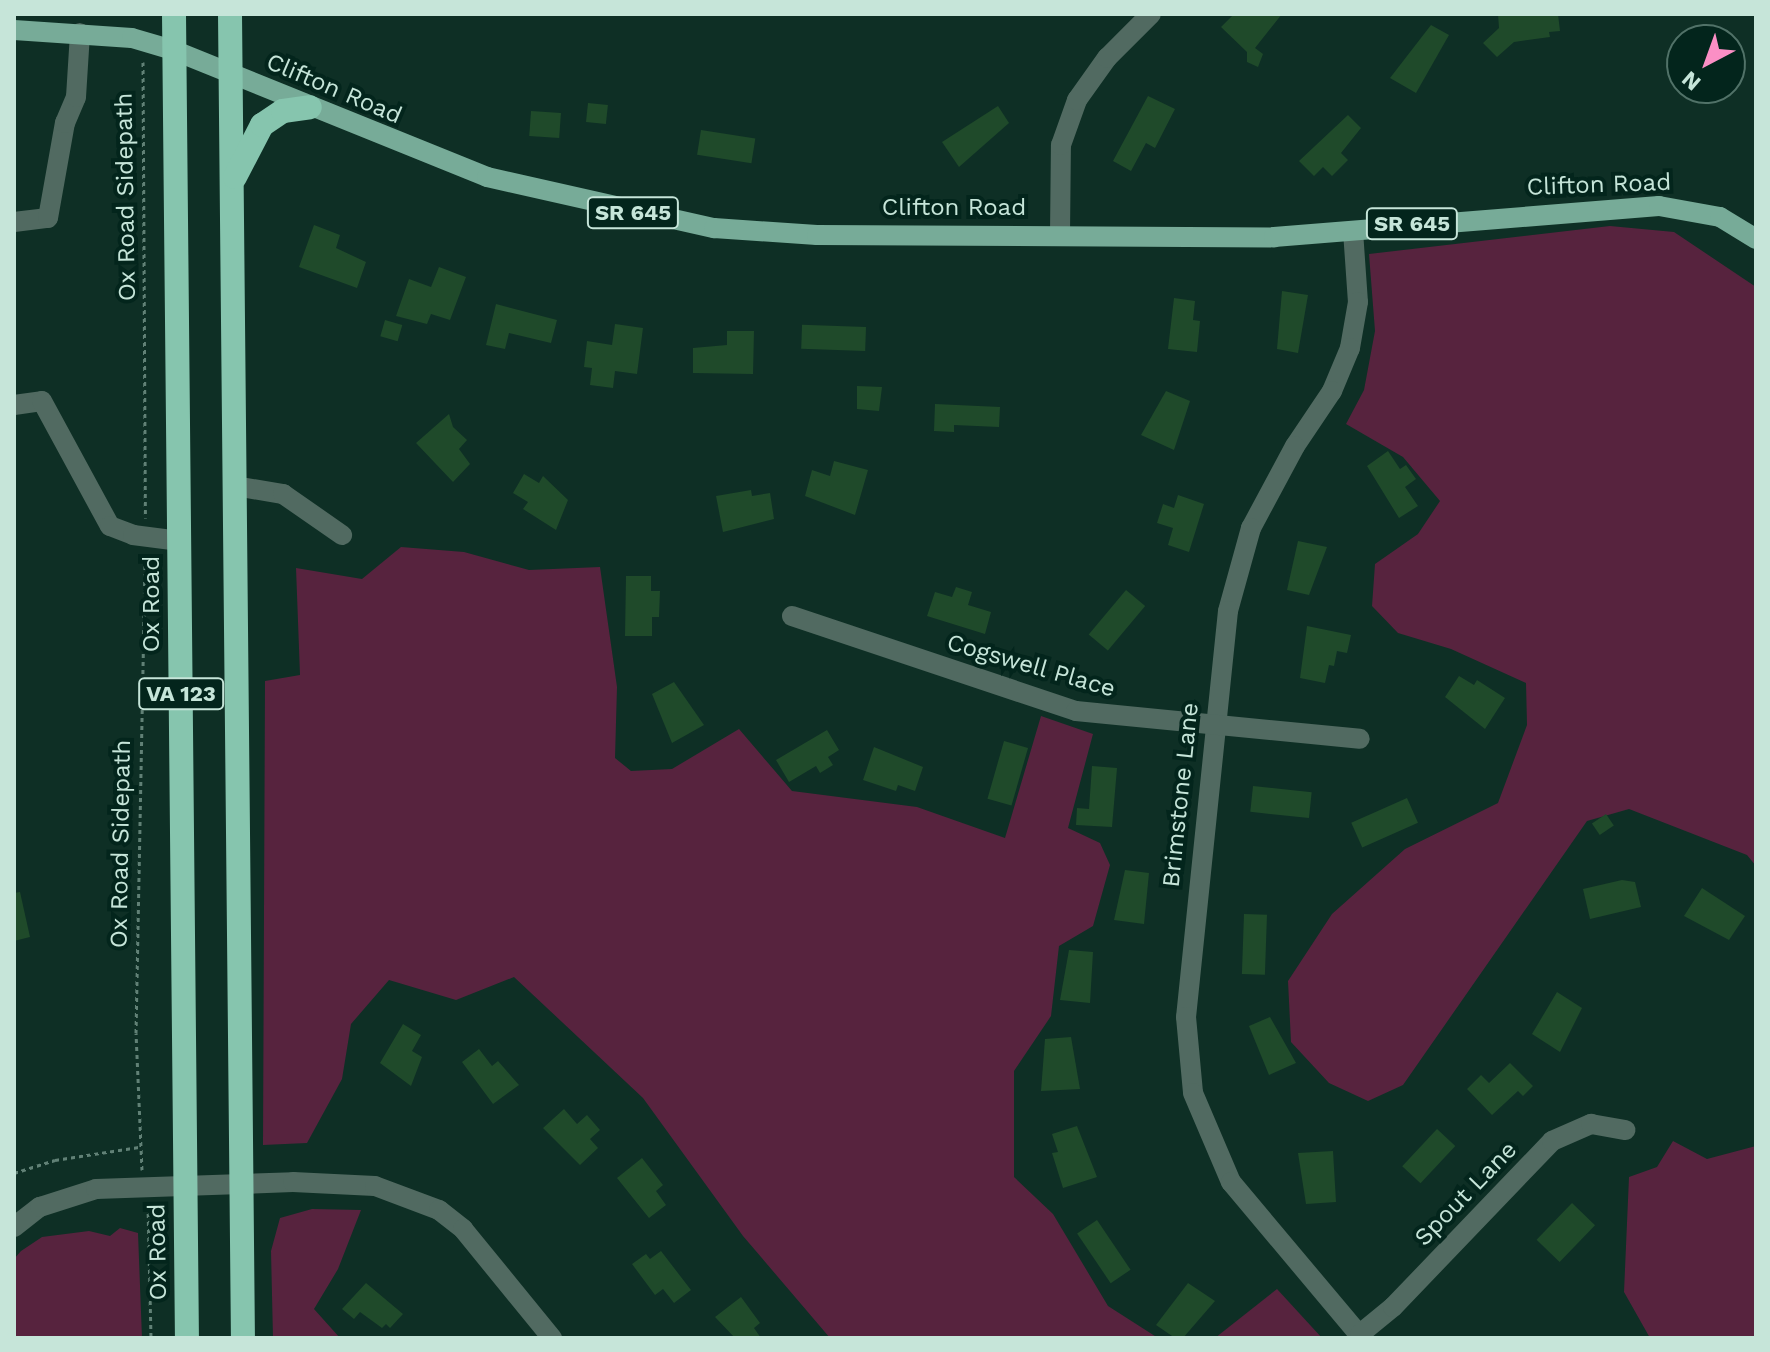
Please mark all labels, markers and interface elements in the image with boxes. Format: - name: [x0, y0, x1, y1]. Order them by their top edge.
- north arrow: [1666, 24, 1746, 104]
- street label: Clifton Road: [262, 48, 406, 130]
- text: N: [1677, 66, 1706, 96]
- street label: Ox Road Sidepath: [110, 92, 142, 302]
- street label: Clifton Road: [1526, 168, 1672, 202]
- street label: Clifton Road: [882, 194, 1026, 222]
- road number: SR 645: [585, 195, 681, 231]
- road number: SR 645: [1364, 206, 1460, 242]
- street label: Ox Road: [138, 555, 166, 653]
- street label: Cogswell Place: [943, 628, 1119, 704]
- road number: VA 123: [137, 676, 225, 712]
- street label: Brimstone Lane: [1157, 701, 1205, 889]
- street label: Ox Road Sidepath: [105, 739, 137, 949]
- street label: Spout Lane: [1409, 1136, 1523, 1252]
- street label: Ox Road: [143, 1203, 173, 1301]

